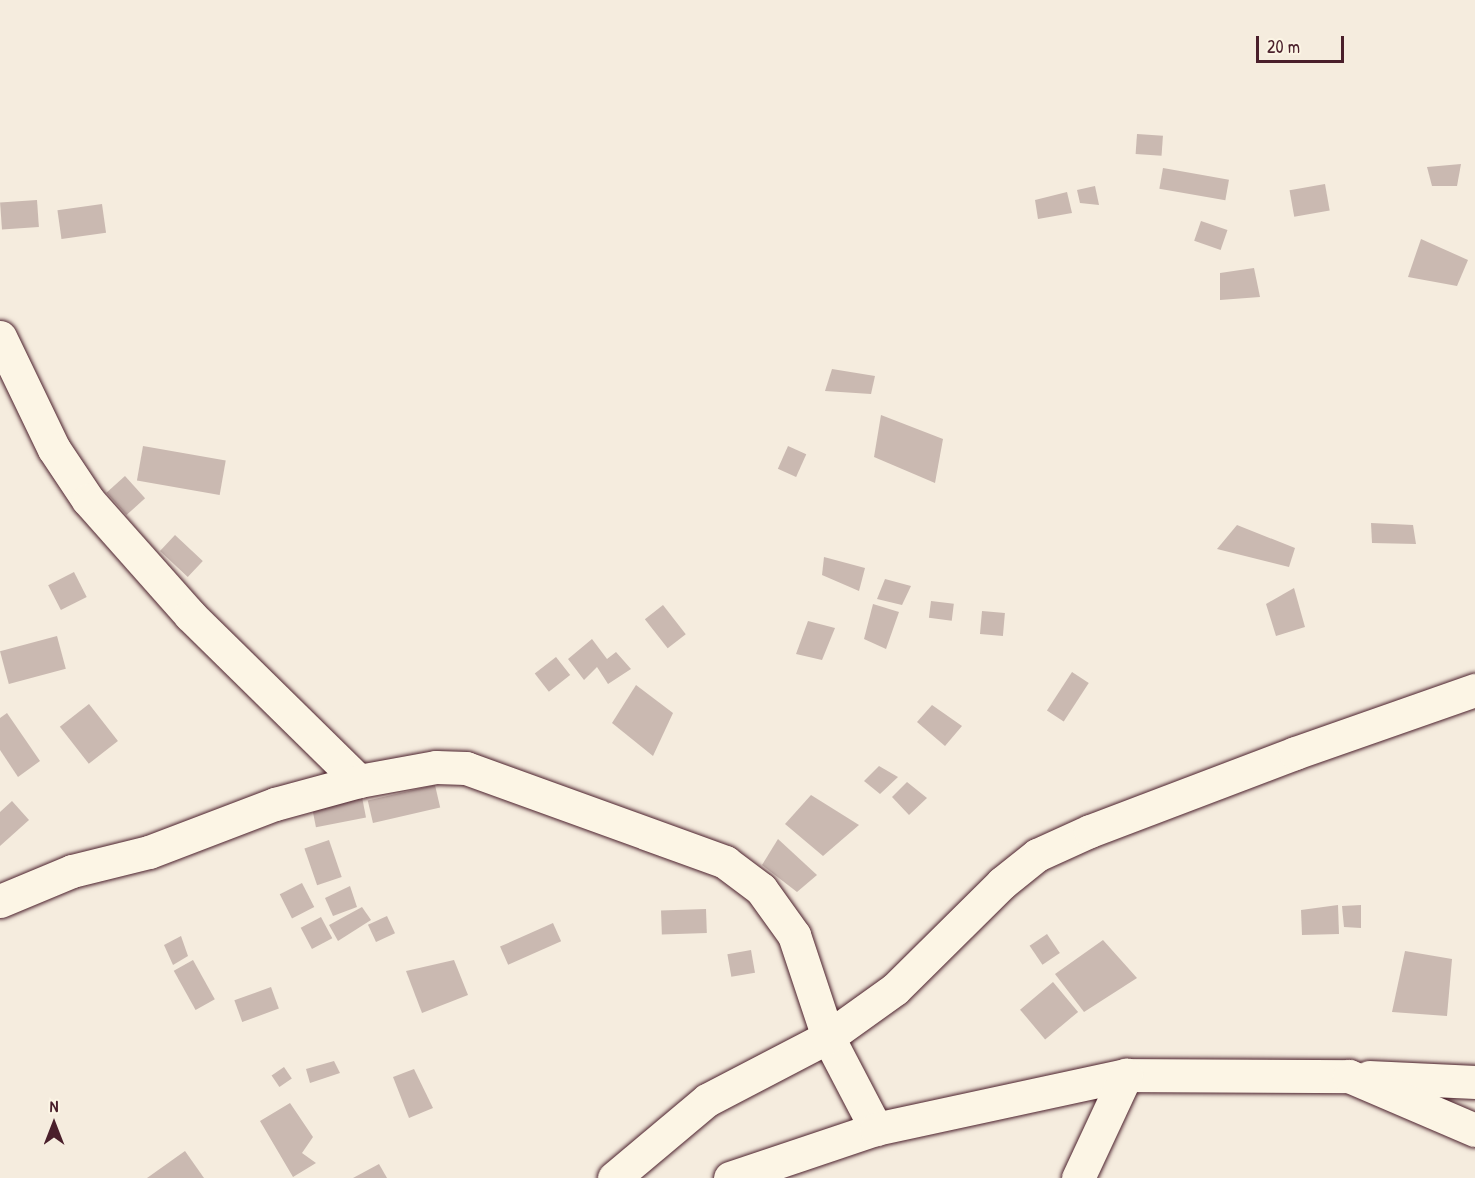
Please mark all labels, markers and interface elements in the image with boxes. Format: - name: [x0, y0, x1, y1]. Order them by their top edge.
- scale bar: [1259, 24, 1348, 62]
- text: 20 m: [1267, 34, 1300, 59]
- north arrow: [24, 1094, 84, 1154]
- text: N: [50, 1095, 58, 1117]

